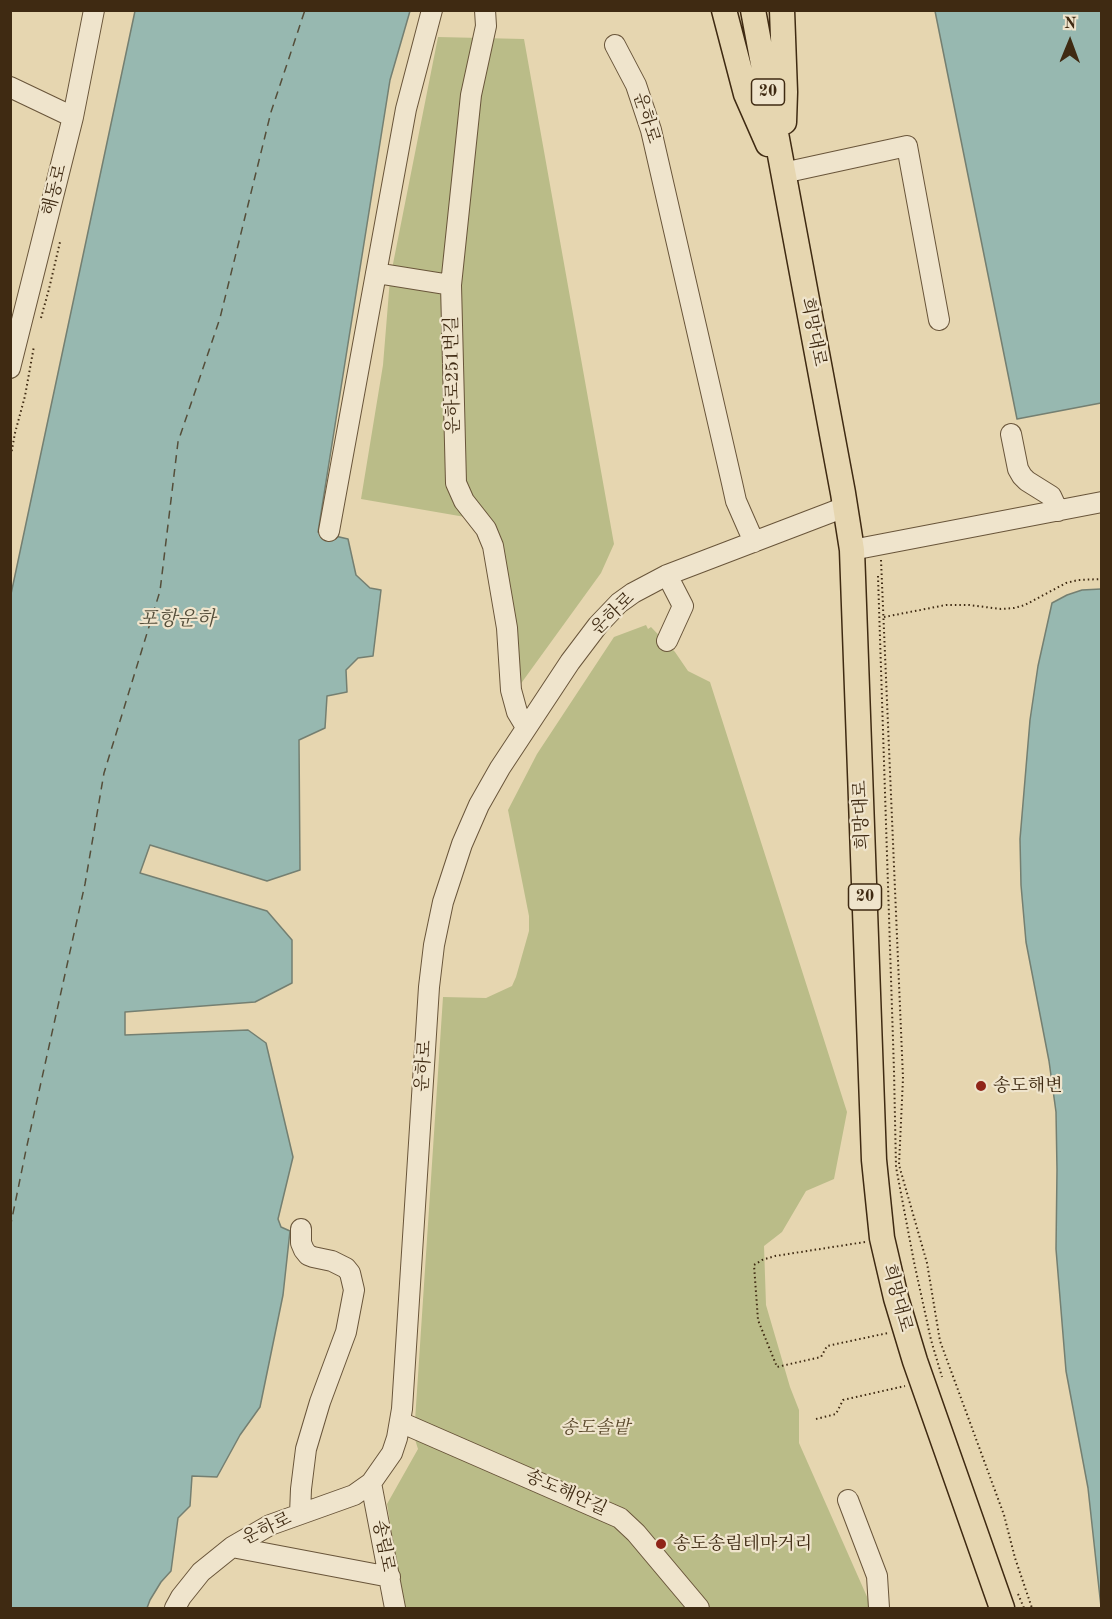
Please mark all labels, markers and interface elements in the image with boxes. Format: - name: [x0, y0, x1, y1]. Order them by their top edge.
- north arrow: [1040, 12, 1100, 72]
- text: N: [1064, 16, 1077, 32]
- road number: 20: [752, 79, 784, 105]
- street label: 운하로: [628, 90, 664, 146]
- street label: 해동로: [38, 162, 72, 218]
- street label: 희망대로: [796, 296, 830, 368]
- street label: 운하로251번길: [441, 316, 465, 434]
- street label: 운하로: [587, 588, 639, 640]
- water label: 포항운하: [138, 608, 216, 632]
- street label: 희망대로: [850, 780, 874, 850]
- road number: 20: [848, 884, 882, 910]
- street label: 운하로: [411, 1039, 437, 1093]
- place label: 송도해변: [993, 1075, 1063, 1097]
- marker: 송도해변: [974, 1079, 988, 1093]
- street label: 희망대로: [878, 1262, 916, 1334]
- park label: 송도솔밭: [560, 1417, 630, 1439]
- street label: 송도해안길: [522, 1465, 610, 1521]
- street label: 운하로: [239, 1508, 295, 1550]
- street label: 송림로: [367, 1518, 399, 1574]
- place label: 송도송림테마거리: [673, 1533, 812, 1555]
- marker: 송도송림테마거리: [654, 1537, 668, 1551]

